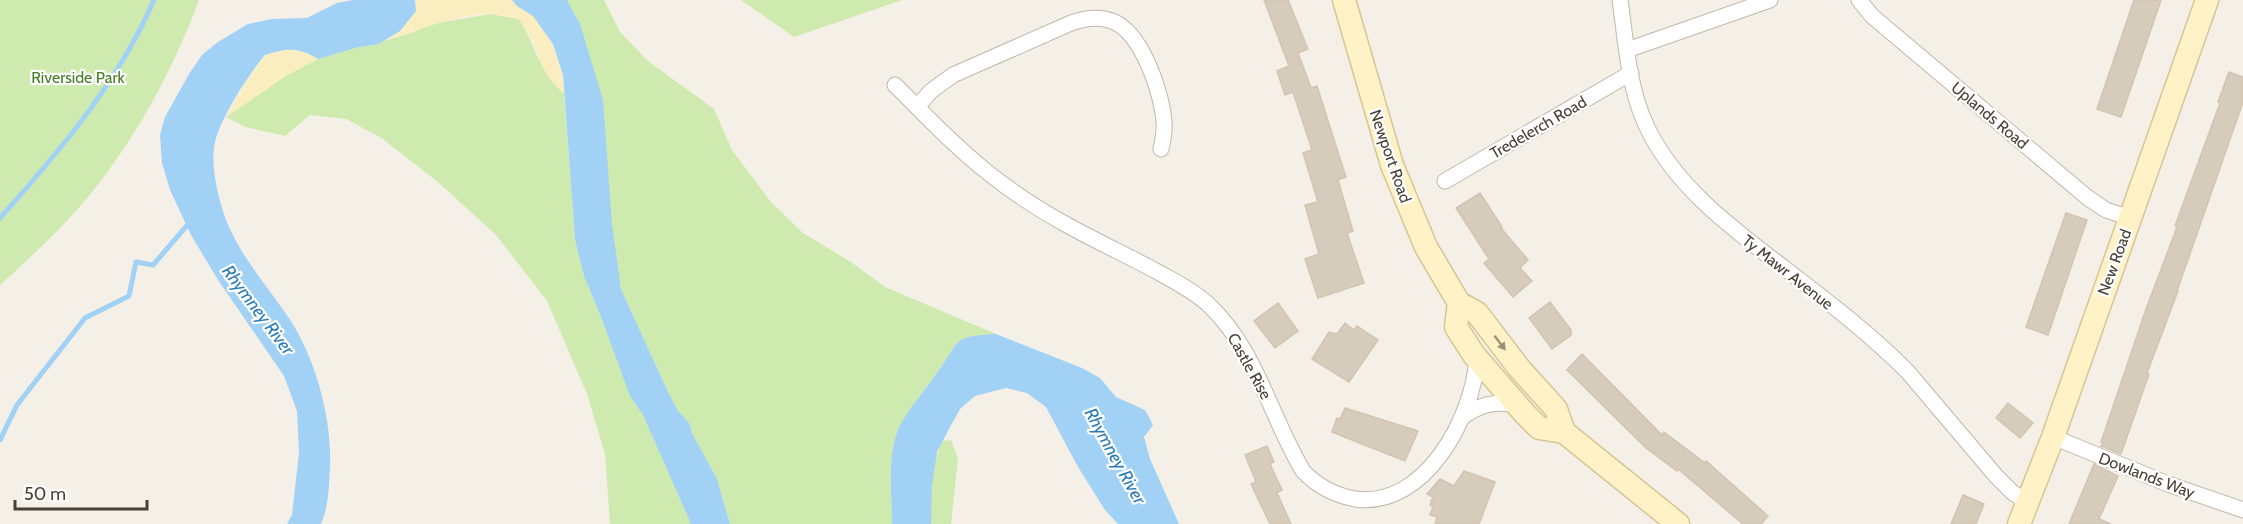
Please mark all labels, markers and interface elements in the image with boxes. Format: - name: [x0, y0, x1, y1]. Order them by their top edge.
- park label: Riverside Park: [31, 68, 126, 87]
- street label: Uplands Road: [1947, 78, 2032, 153]
- street label: Tredelerch Road: [1487, 92, 1590, 163]
- street label: Newport Road: [1366, 107, 1415, 205]
- street label: New Road: [2094, 226, 2135, 298]
- street label: Ty Mawr Avenue: [1738, 231, 1837, 314]
- water label: Rhymney River: [217, 261, 300, 360]
- street label: Castle Rise: [1224, 330, 1276, 403]
- one-way arrow: [1493, 335, 1506, 351]
- water label: Rhymney River: [1080, 404, 1151, 509]
- street label: Dowlands Way: [2096, 448, 2198, 502]
- scale bar: [15, 473, 147, 511]
- text: 50 m: [24, 483, 66, 505]

